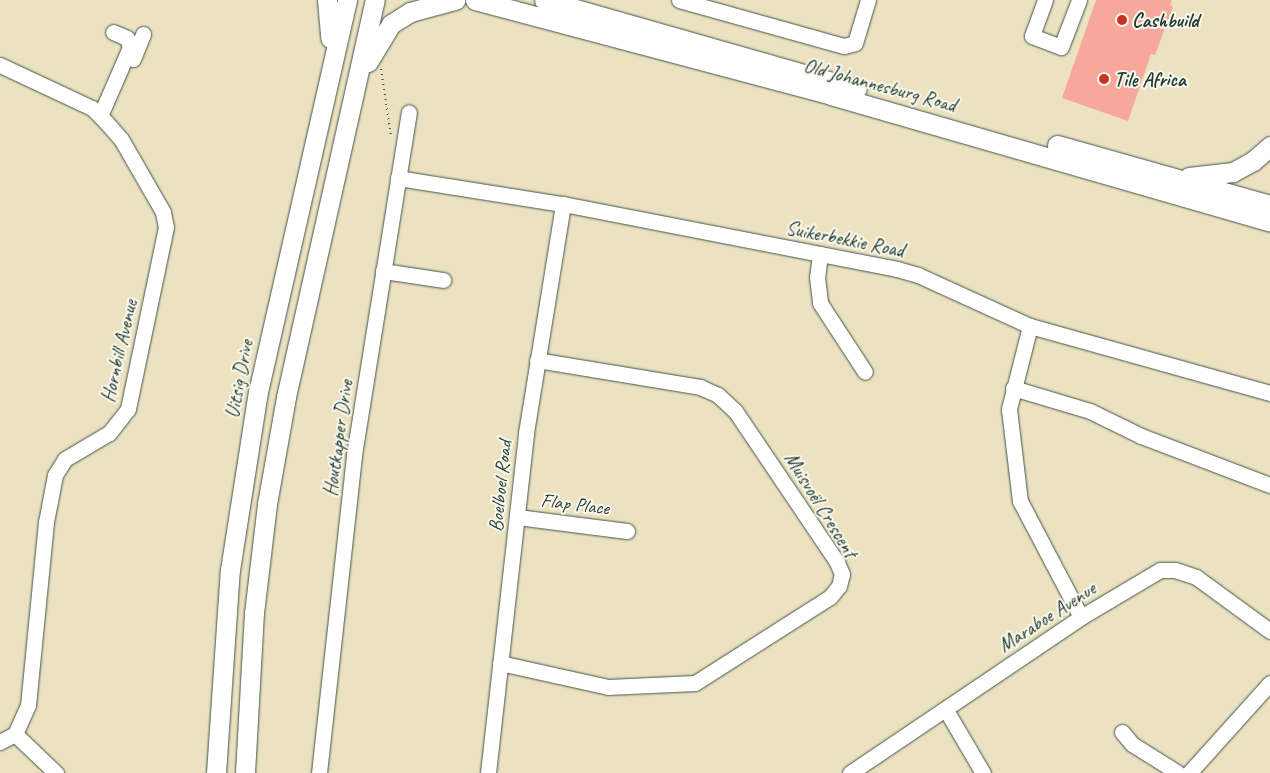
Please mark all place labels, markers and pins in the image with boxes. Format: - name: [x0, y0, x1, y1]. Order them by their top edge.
- place label: Cashbuild: [1132, 8, 1199, 32]
- marker: Cashbuild: [1116, 14, 1128, 26]
- place label: Tile Africa: [1114, 67, 1185, 91]
- marker: Tile Africa: [1098, 73, 1110, 85]

